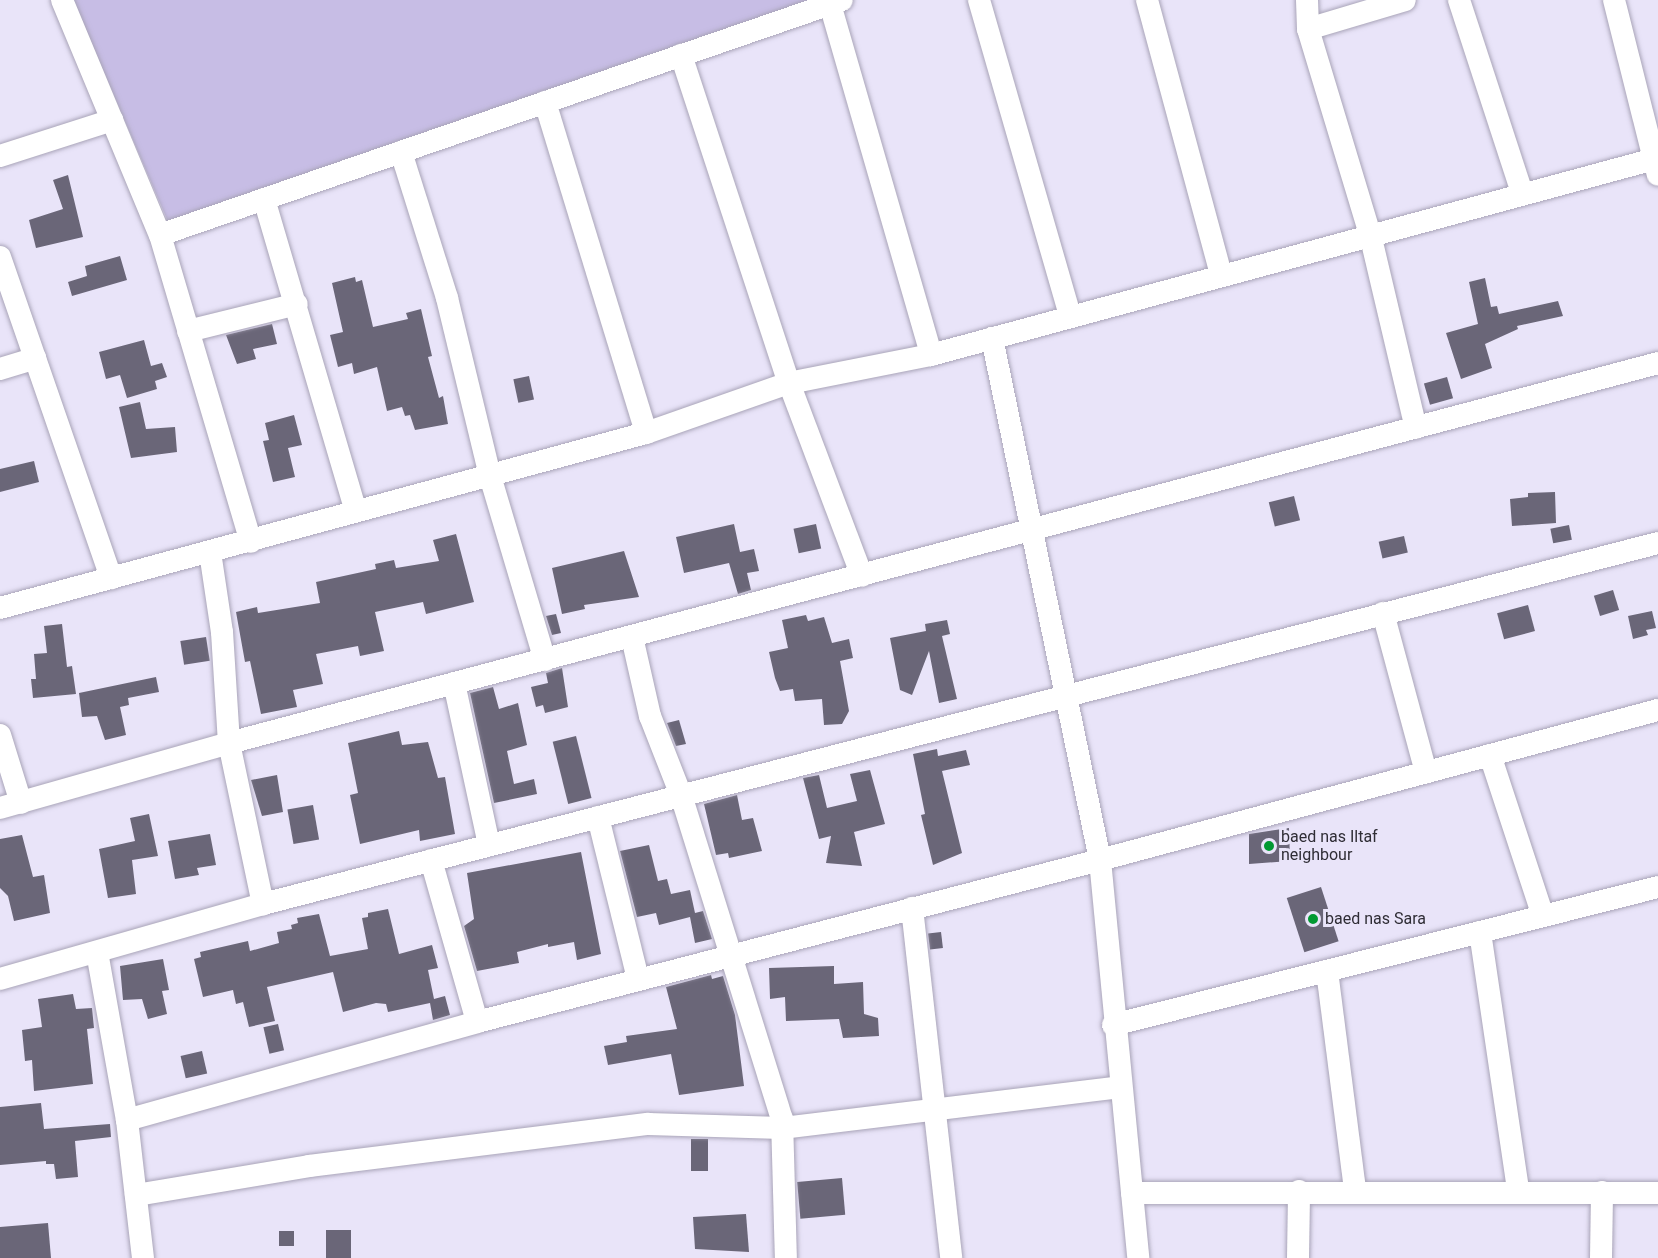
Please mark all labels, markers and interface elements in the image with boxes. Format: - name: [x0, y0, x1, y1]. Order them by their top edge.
- place label: baed nas Iltaf neighbour: [1281, 827, 1378, 865]
- marker: baed nas Iltaf neighbour: [1262, 839, 1276, 853]
- place label: baed nas Sara: [1325, 909, 1426, 929]
- marker: baed nas Sara: [1306, 912, 1320, 926]

